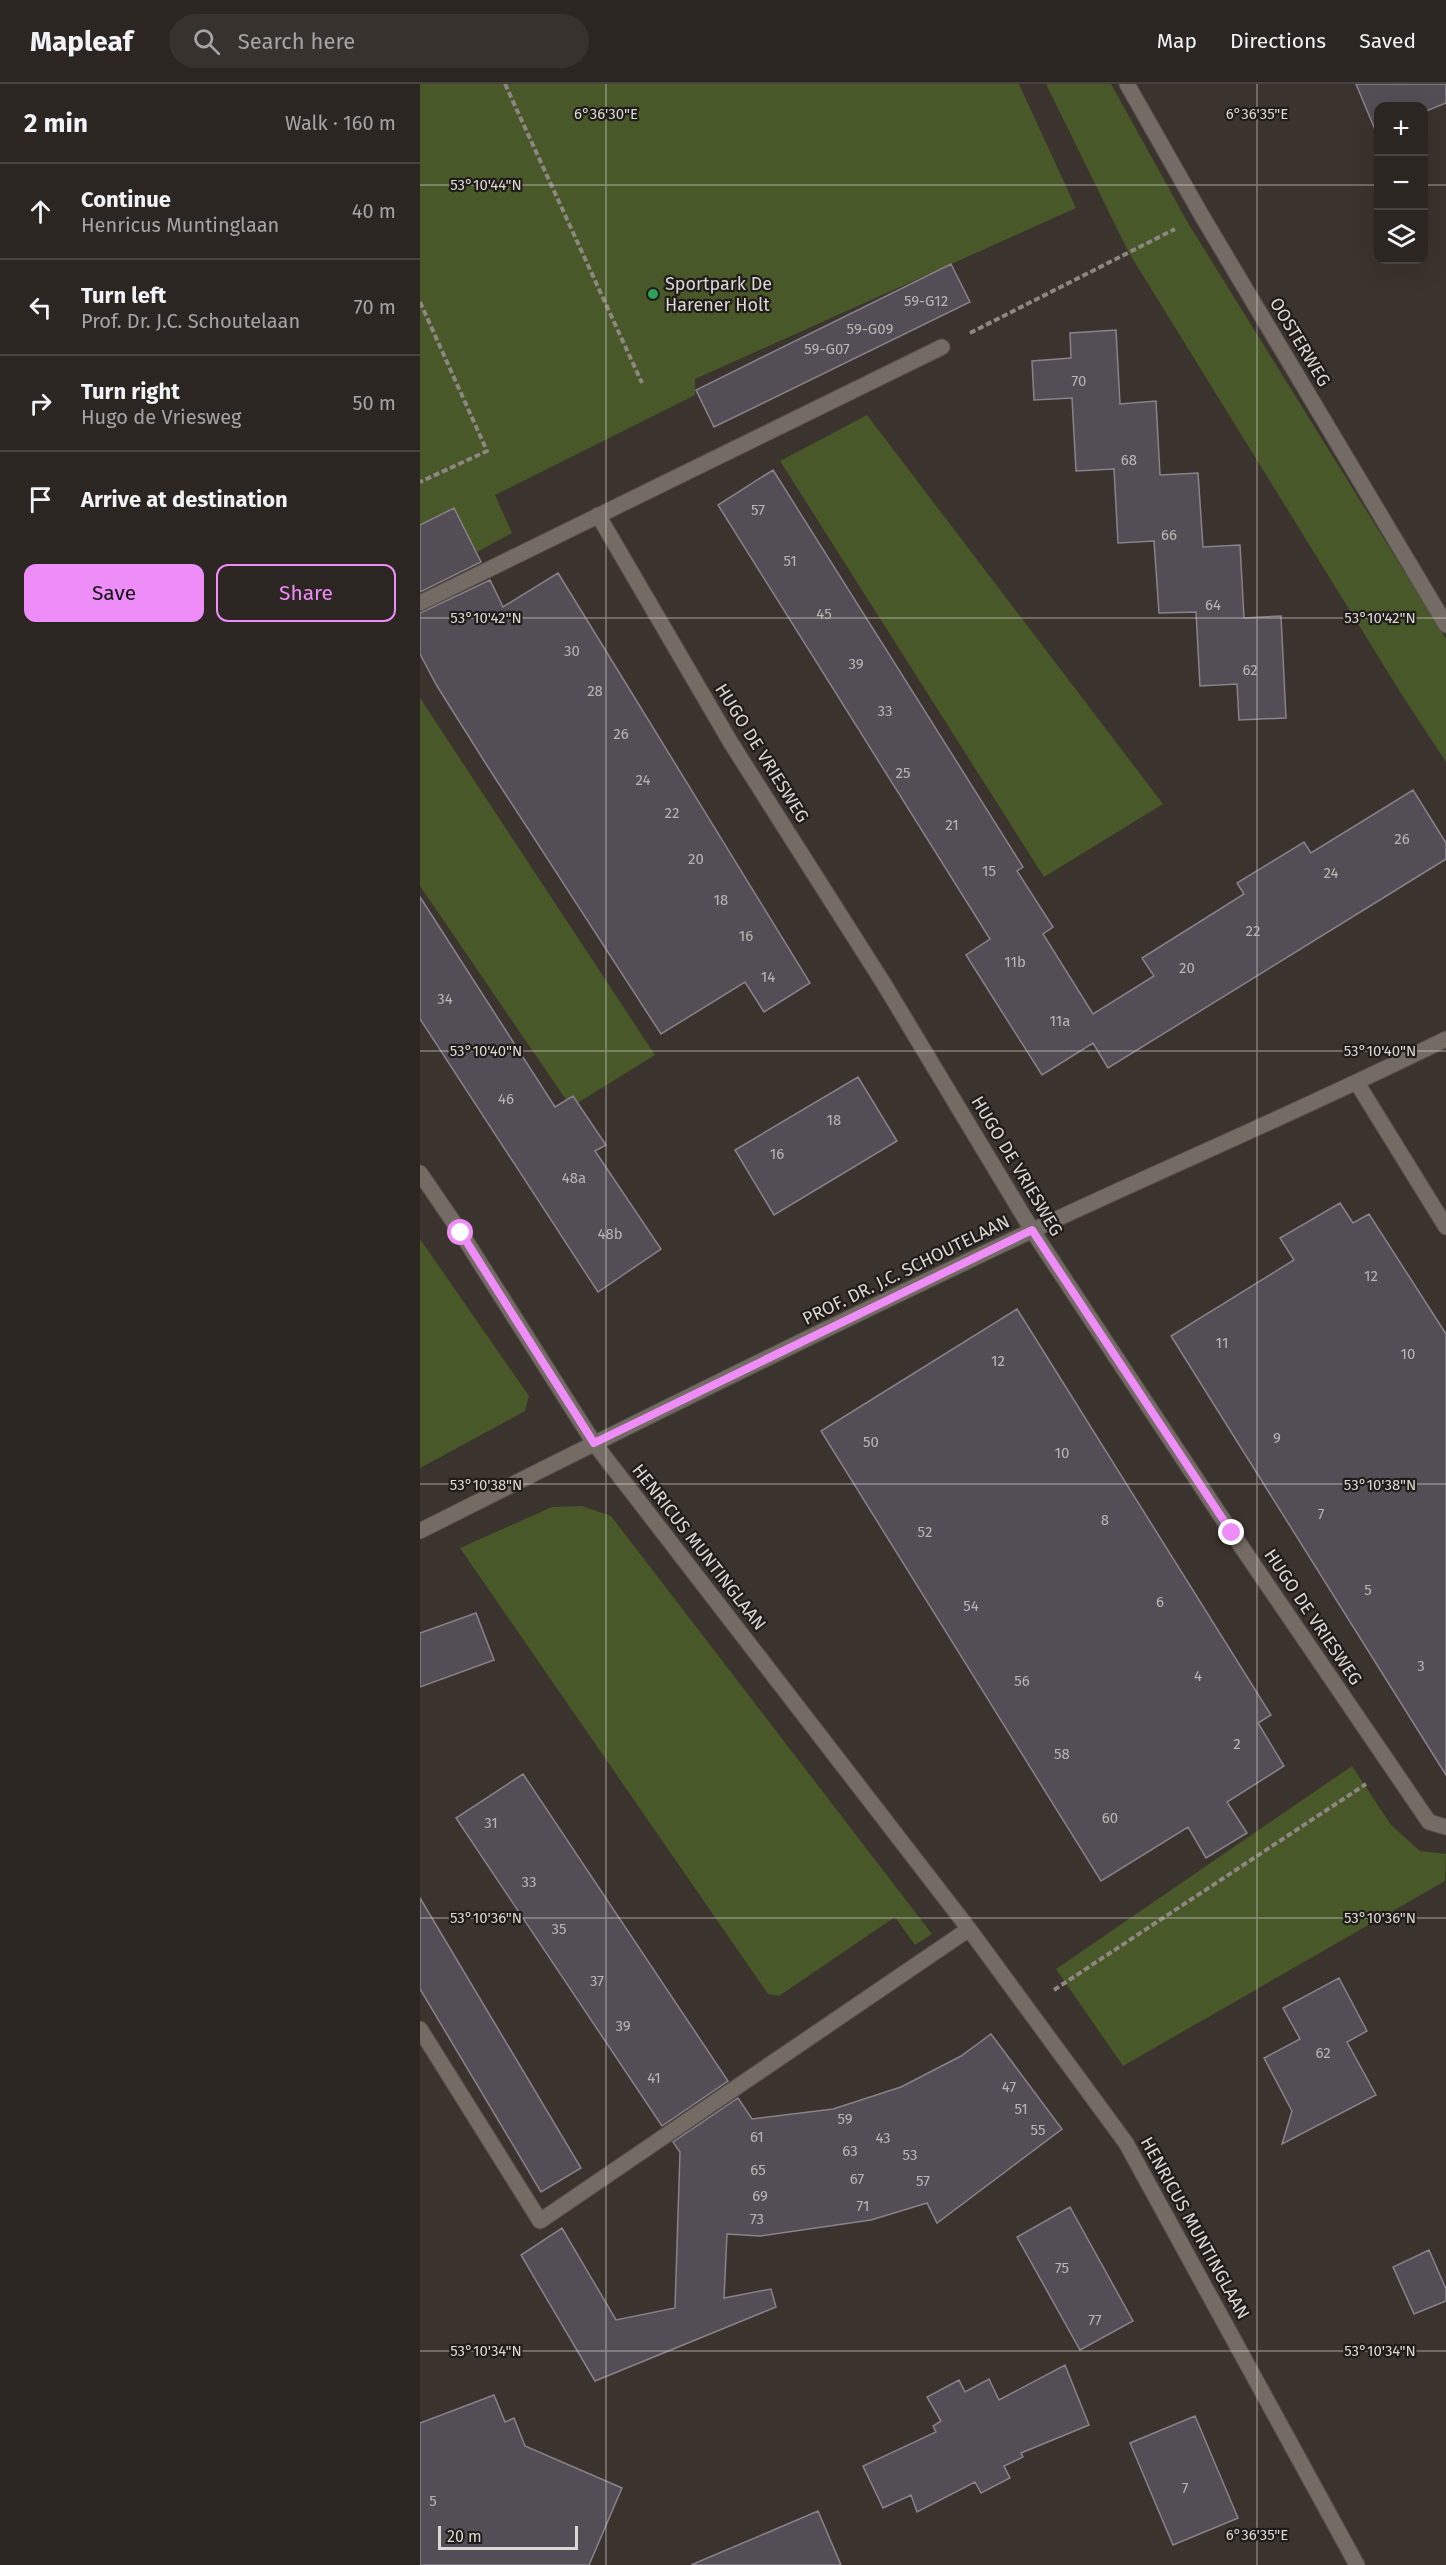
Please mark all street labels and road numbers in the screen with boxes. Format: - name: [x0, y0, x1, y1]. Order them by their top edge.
- street label: OOSTERWEG: [1265, 294, 1335, 390]
- street label: HUGO DE VRIESWEG: [710, 679, 814, 827]
- street label: HUGO DE VRIESWEG: [966, 1092, 1068, 1240]
- street label: PROF. DR. J.C. SCHOUTELAAN: [799, 1210, 1013, 1330]
- street label: HENRICUS MUNTINGLAAN: [627, 1459, 771, 1635]
- street label: HUGO DE VRIESWEG: [1259, 1545, 1367, 1689]
- street label: HENRICUS MUNTINGLAAN: [1136, 2133, 1254, 2323]

